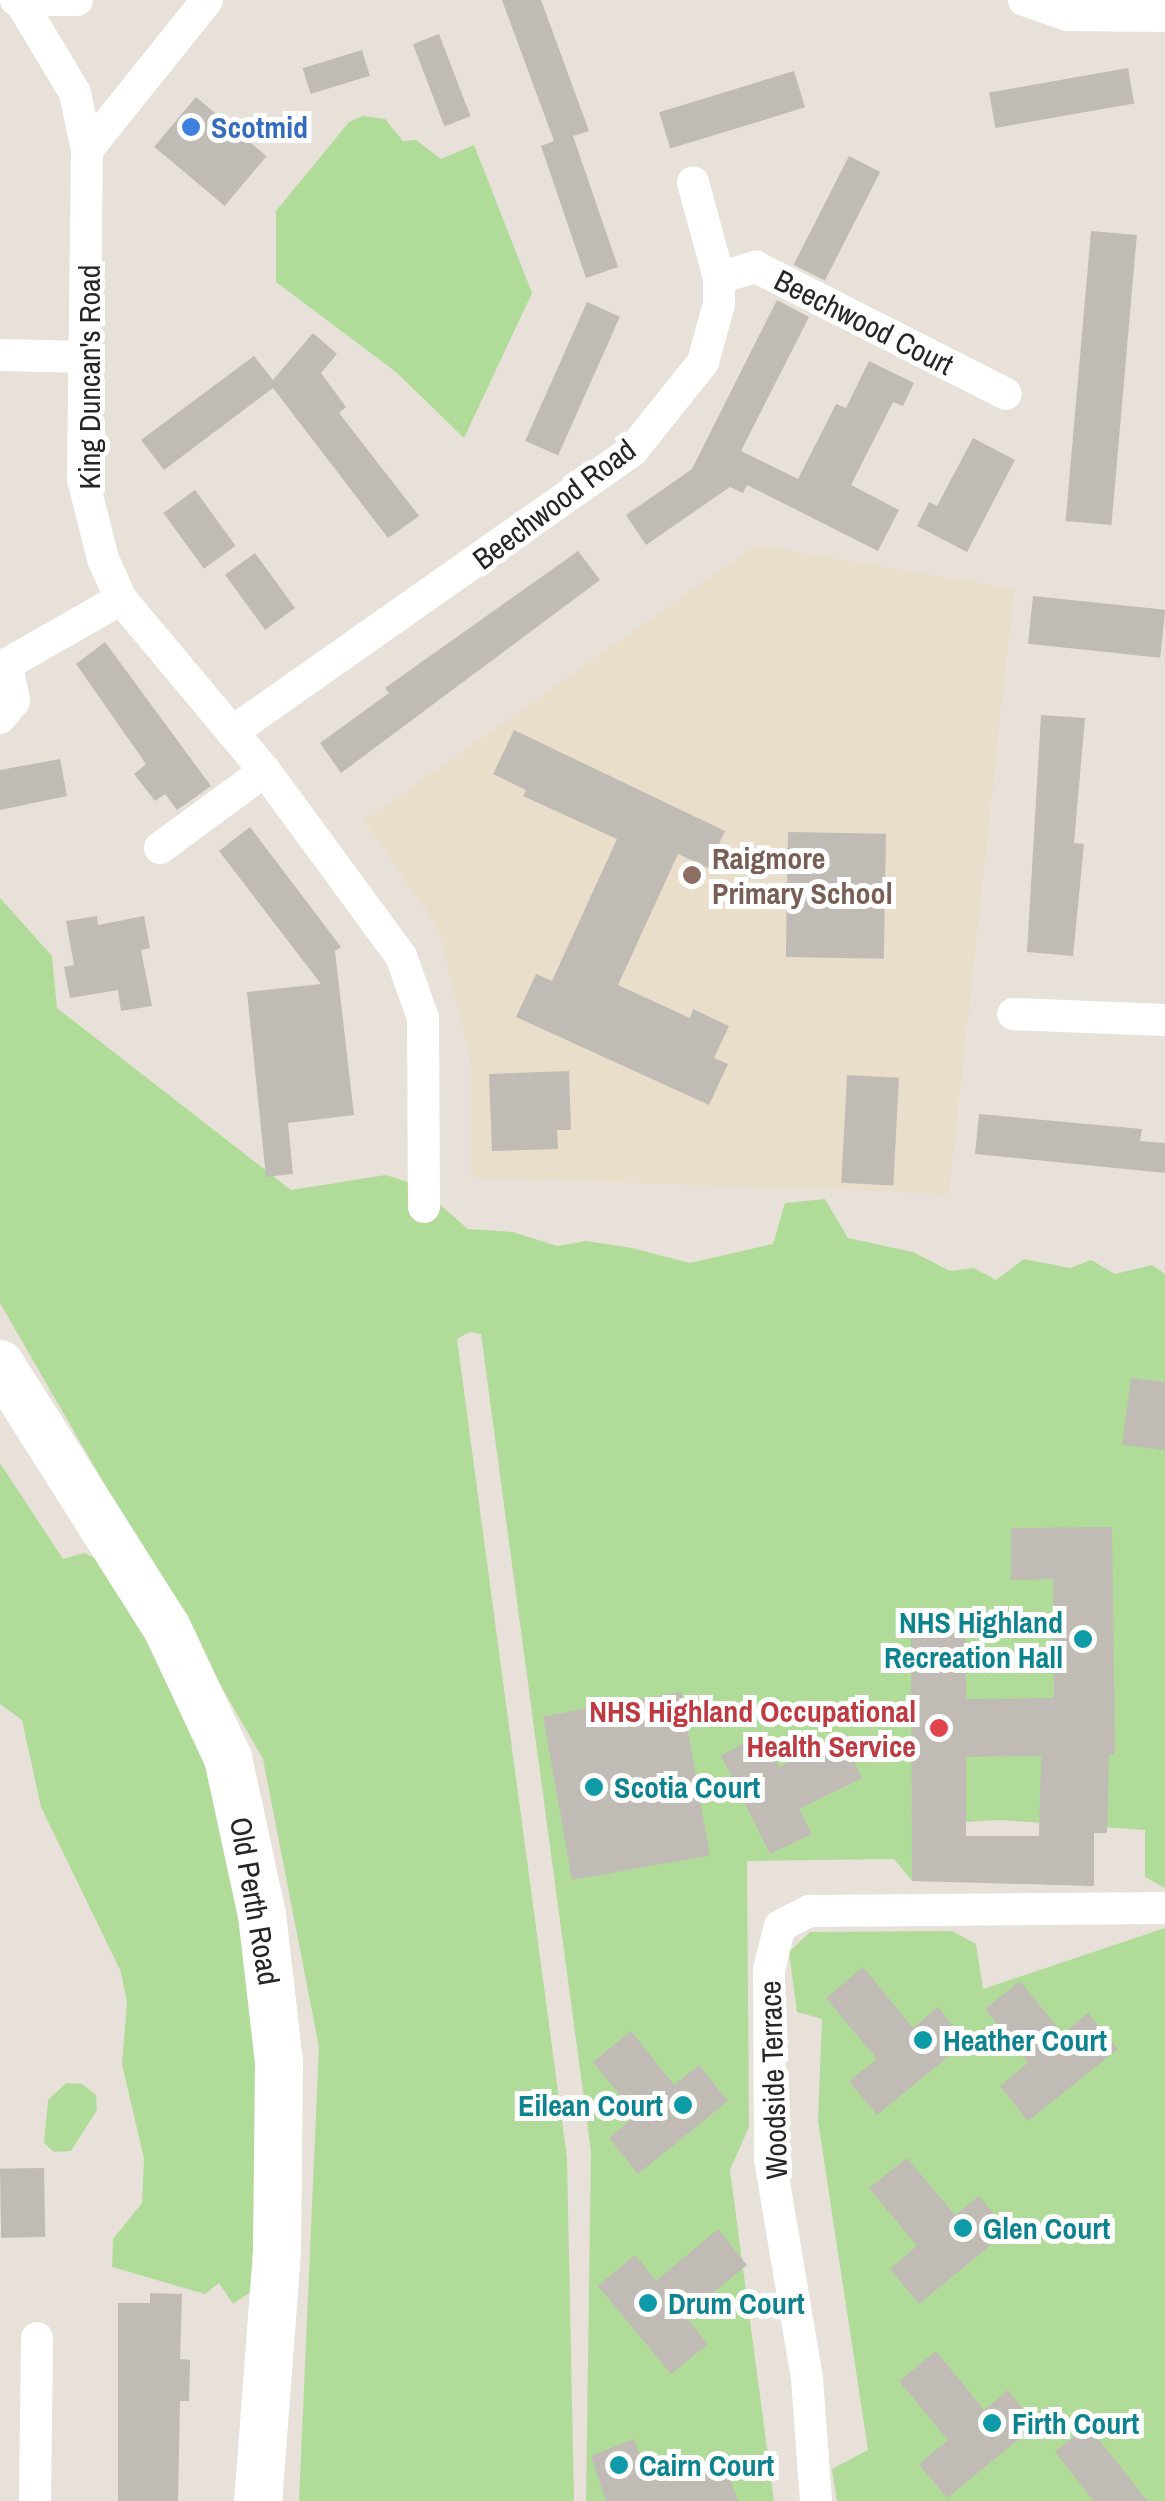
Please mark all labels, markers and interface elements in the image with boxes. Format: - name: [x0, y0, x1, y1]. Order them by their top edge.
- place label: Scotmid: [211, 109, 308, 145]
- marker: Scotmid: [180, 116, 202, 138]
- street label: Beechwood Court: [769, 262, 959, 382]
- street label: King Duncan's Road: [71, 265, 107, 489]
- street label: Beechwood Road: [466, 431, 642, 577]
- place label: Raigmore Primary School: [712, 840, 892, 910]
- marker: Raigmore Primary School: [681, 864, 703, 886]
- place label: NHS Highland Recreation Hall: [884, 1604, 1063, 1674]
- marker: NHS Highland Recreation Hall: [1072, 1628, 1094, 1650]
- place label: NHS Highland Occupational Health Service: [589, 1693, 916, 1764]
- marker: NHS Highland Occupational Health Service: [926, 1715, 952, 1741]
- place label: Scotia Court: [614, 1769, 760, 1805]
- marker: Scotia Court: [583, 1776, 605, 1798]
- street label: Old Perth Road: [223, 1814, 287, 1988]
- street label: Woodside Terrace: [752, 1980, 794, 2180]
- place label: Heather Court: [943, 2022, 1107, 2058]
- marker: Heather Court: [912, 2029, 934, 2051]
- place label: Eilean Court: [518, 2087, 663, 2123]
- marker: Eilean Court: [672, 2094, 694, 2116]
- place label: Glen Court: [983, 2210, 1110, 2246]
- marker: Glen Court: [952, 2217, 974, 2239]
- place label: Drum Court: [668, 2285, 805, 2321]
- marker: Drum Court: [637, 2292, 659, 2314]
- place label: Firth Court: [1012, 2405, 1139, 2441]
- marker: Firth Court: [981, 2412, 1003, 2434]
- place label: Cairn Court: [639, 2447, 774, 2483]
- marker: Cairn Court: [608, 2454, 630, 2476]

